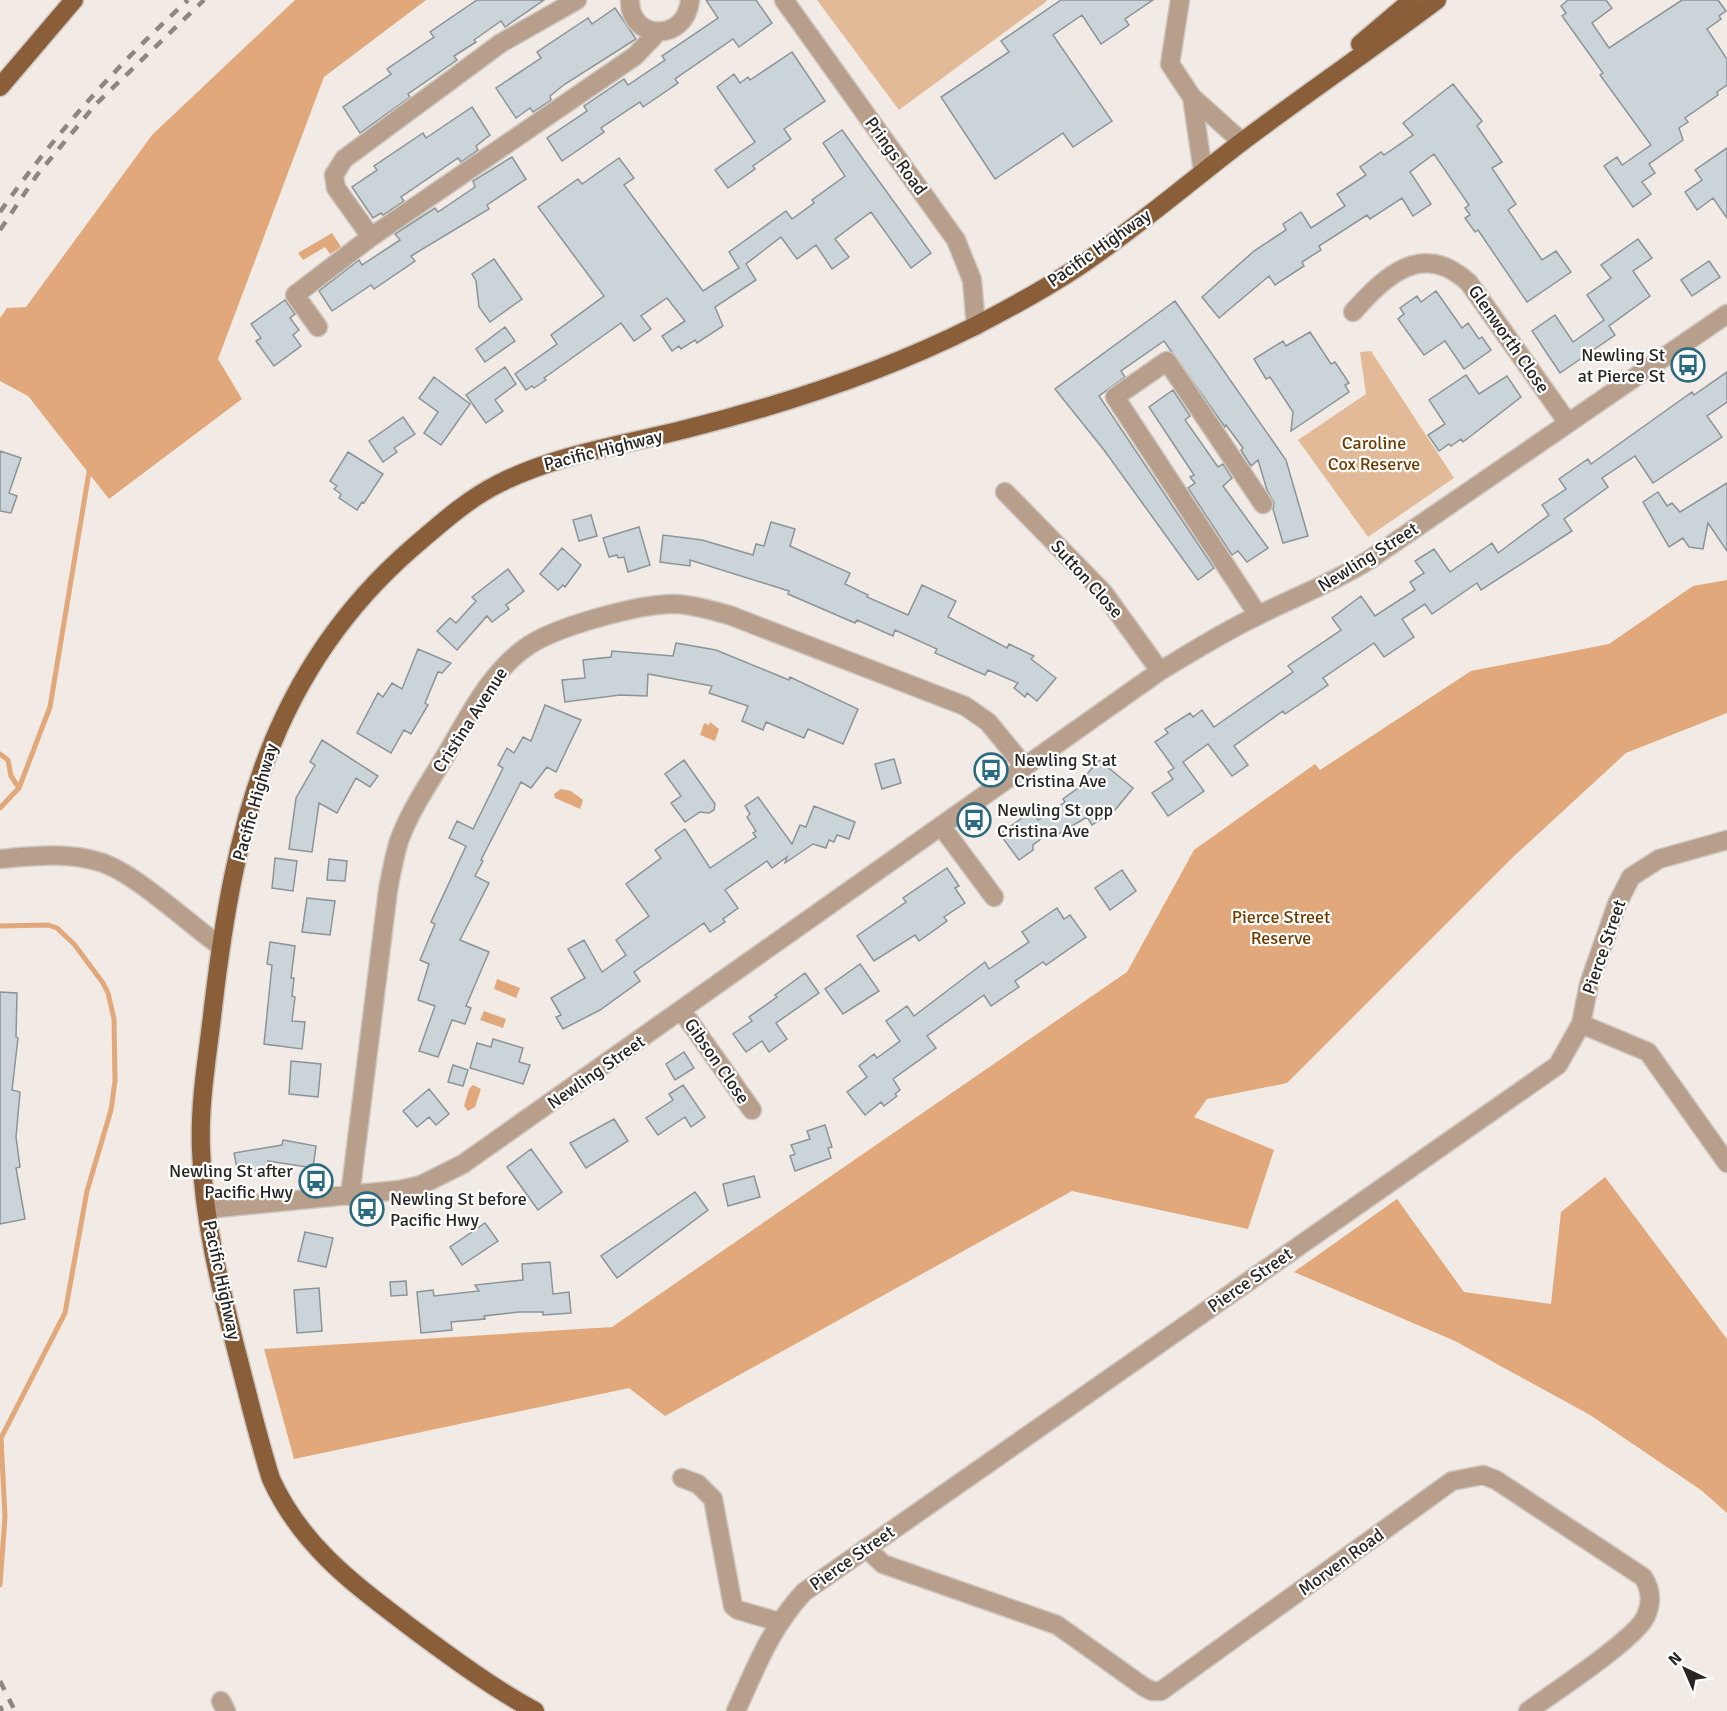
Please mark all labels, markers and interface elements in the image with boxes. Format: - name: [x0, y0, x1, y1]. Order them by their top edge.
- street label: Prings Road: [860, 113, 932, 199]
- street label: Pacific Highway: [1043, 204, 1156, 292]
- street label: Glenworth Close: [1464, 281, 1554, 397]
- place label: Newling St at Pierce St: [1578, 344, 1665, 387]
- bus stop icon: Newling St at Pierce St: [1670, 347, 1706, 383]
- street label: Pacific Highway: [541, 424, 665, 475]
- park label: Caroline Cox Reserve: [1328, 432, 1420, 475]
- street label: Newling Street: [1314, 517, 1422, 597]
- street label: Sutton Close: [1046, 535, 1128, 623]
- street label: Cristina Avenue: [428, 663, 512, 777]
- street label: Pacific Highway: [228, 740, 282, 863]
- place label: Newling St at Cristina Ave: [1014, 749, 1117, 792]
- bus stop icon: Newling St at Cristina Ave: [973, 752, 1009, 788]
- place label: Newling St opp Cristina Ave: [997, 799, 1113, 842]
- bus stop icon: Newling St opp Cristina Ave: [956, 802, 992, 838]
- street label: Pierce Street: [1578, 897, 1630, 997]
- park label: Pierce Street Reserve: [1232, 906, 1330, 949]
- street label: Gibson Close: [680, 1014, 754, 1108]
- street label: Newling Street: [543, 1030, 649, 1114]
- place label: Newling St after Pacific Hwy: [169, 1160, 294, 1203]
- bus stop icon: Newling St after Pacific Hwy: [298, 1163, 334, 1199]
- place label: Newling St before Pacific Hwy: [390, 1188, 527, 1231]
- bus stop icon: Newling St before Pacific Hwy: [349, 1191, 385, 1227]
- street label: Pacific Highway: [199, 1218, 246, 1342]
- street label: Pierce Street: [1203, 1243, 1297, 1317]
- street label: Pierce Street: [805, 1521, 899, 1595]
- street label: Morven Road: [1294, 1524, 1388, 1600]
- north arrow: [1655, 1639, 1715, 1699]
- text: N: [1664, 1648, 1686, 1670]

